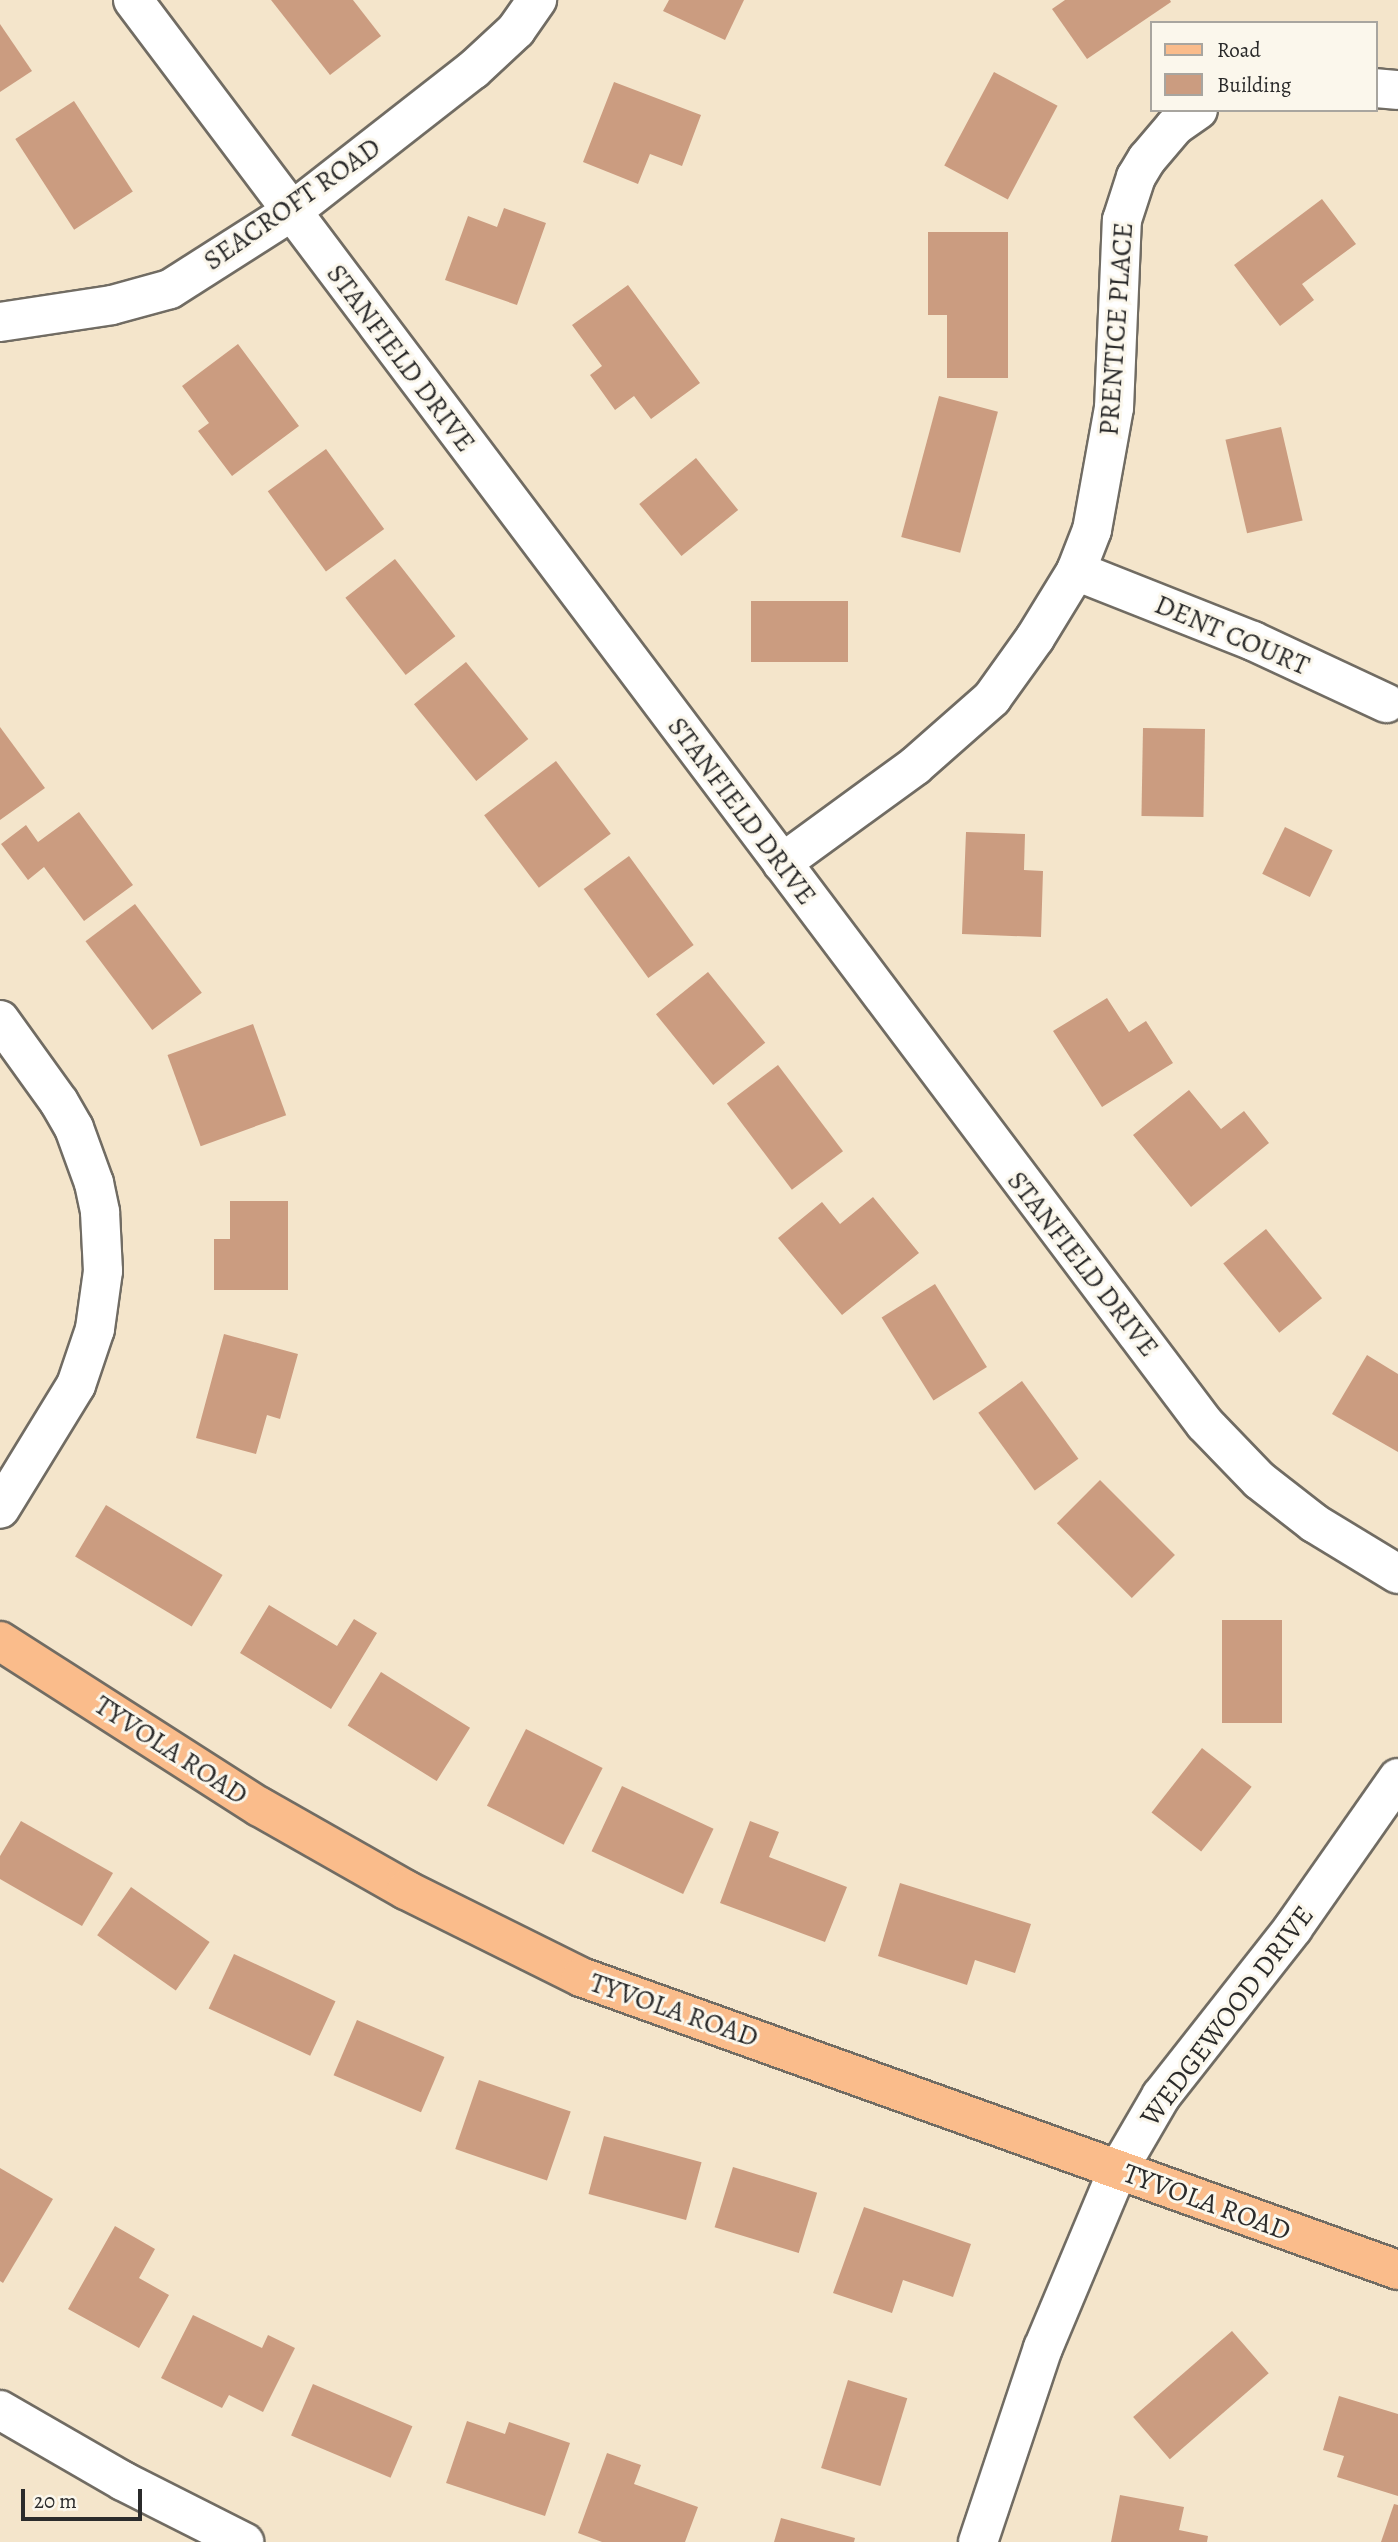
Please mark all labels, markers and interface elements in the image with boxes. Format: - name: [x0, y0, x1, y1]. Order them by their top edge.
- legend: [1150, 21, 1377, 112]
- text: Road: [1217, 36, 1261, 64]
- text: Building: [1217, 71, 1291, 99]
- street label: SEACROFT ROAD: [197, 130, 387, 278]
- street label: PRENTICE PLACE: [1092, 221, 1140, 437]
- street label: STANFIELD DRIVE: [319, 258, 483, 458]
- street label: DENT COURT: [1150, 587, 1314, 683]
- street label: STANFIELD DRIVE: [660, 711, 824, 911]
- street label: STANFIELD DRIVE: [1000, 1164, 1166, 1364]
- street label: TYVOLA ROAD: [88, 1688, 254, 1812]
- street label: WEDGEWOOD DRIVE: [1133, 1899, 1321, 2133]
- street label: TYVOLA ROAD: [586, 1966, 762, 2054]
- street label: TYVOLA ROAD: [1119, 2156, 1295, 2248]
- scale bar: [24, 2476, 145, 2520]
- text: 20 m: [34, 2487, 77, 2515]

